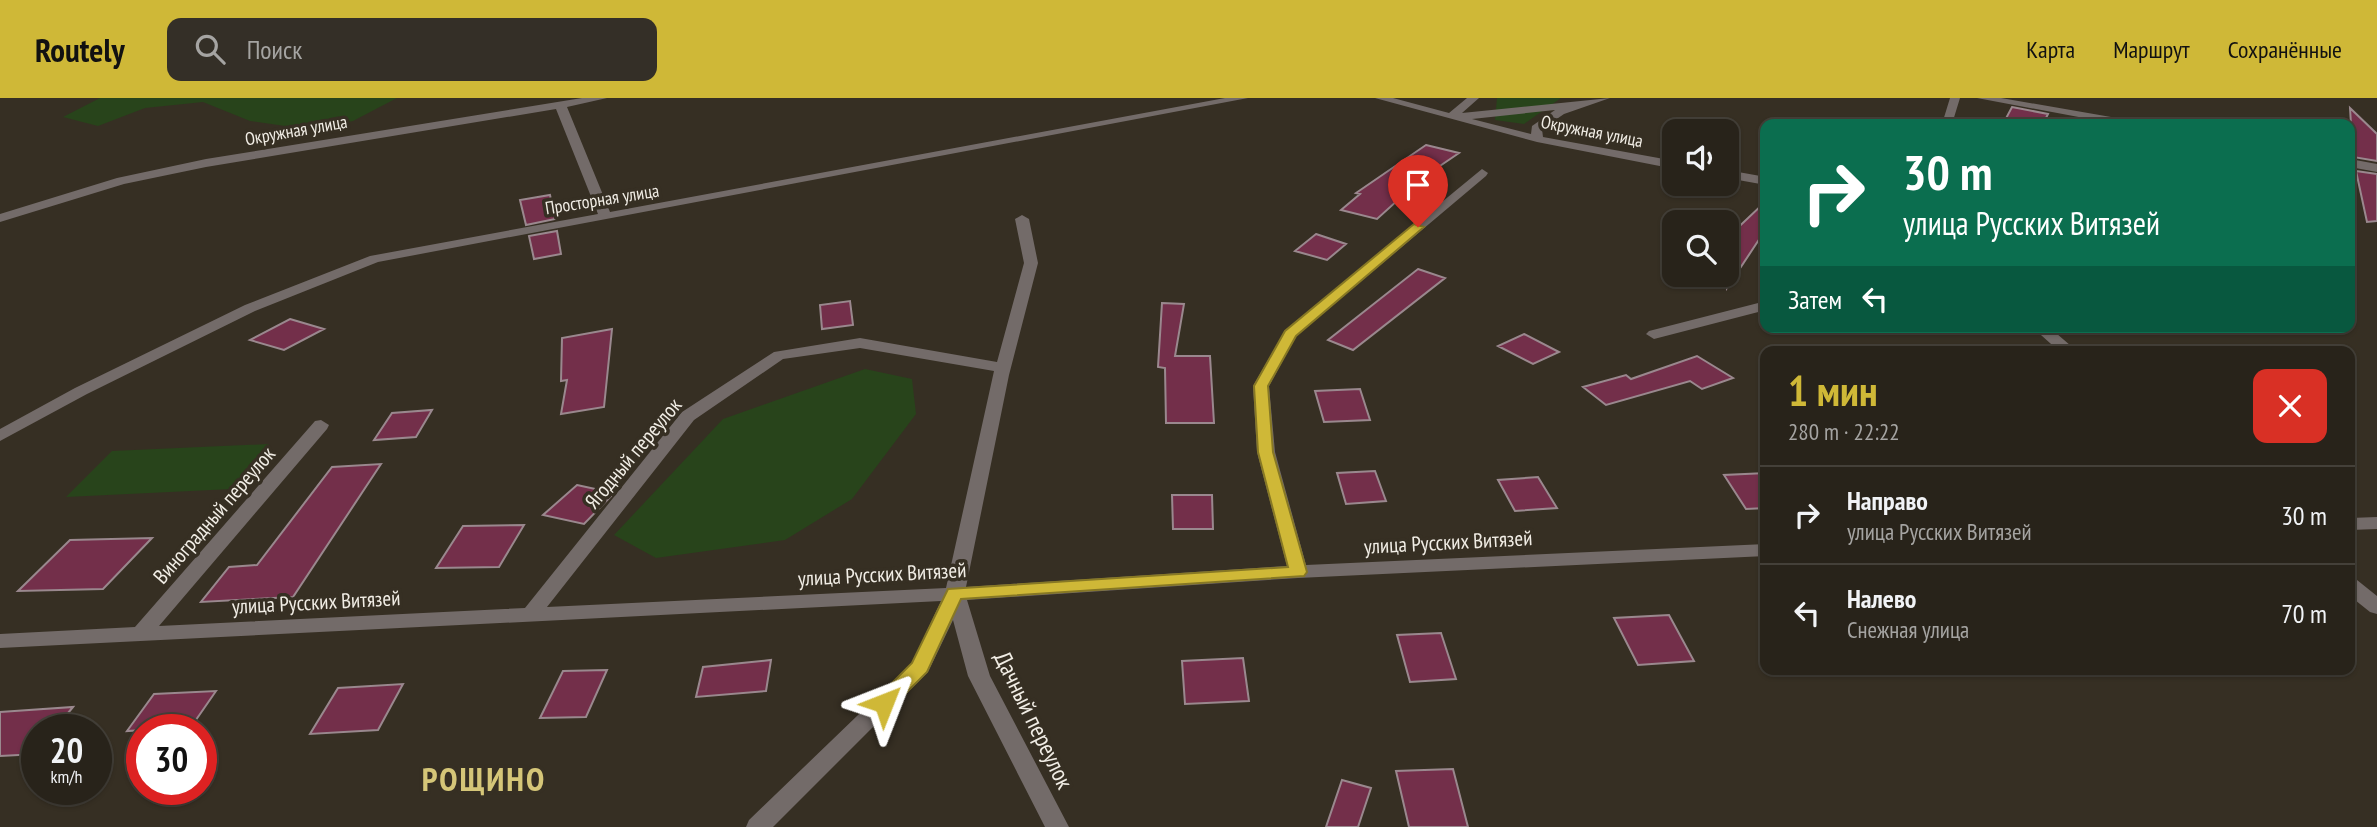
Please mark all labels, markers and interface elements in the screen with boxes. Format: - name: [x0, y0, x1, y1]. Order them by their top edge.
- search box: [167, 18, 657, 81]
- text: Routely: [35, 28, 125, 71]
- icon: search: [191, 30, 229, 68]
- text: Поиск: [247, 33, 302, 66]
- text: Карта: [2026, 34, 2075, 65]
- text: Маршрут: [2113, 34, 2190, 65]
- text: Сохранённые: [2228, 34, 2342, 65]
- street label: Окружная улица: [243, 110, 349, 150]
- street label: Окружная улица: [1539, 110, 1645, 152]
- map controls: [1662, 119, 1739, 287]
- button: sound: [1662, 119, 1739, 196]
- text: 30 m: [1903, 140, 1992, 204]
- icon: right: [1788, 147, 1879, 238]
- pin: [1388, 155, 1448, 227]
- icon: arrive: [1399, 166, 1437, 204]
- street label: Просторная улица: [543, 179, 661, 219]
- text: улица Русских Витязей: [1903, 202, 2160, 244]
- button: search: [1662, 210, 1739, 287]
- icon: left: [1856, 280, 1894, 318]
- text: Затем: [1788, 283, 1842, 316]
- text: 1 мин: [1788, 363, 1878, 418]
- button: close: [2253, 369, 2327, 443]
- street label: Ягодный переулок: [579, 392, 687, 514]
- text: 280 m · 22:22: [1788, 417, 1900, 446]
- street label: Виноградный переулок: [147, 441, 281, 589]
- text: Направо: [1847, 484, 1928, 517]
- icon: right: [1788, 496, 1826, 534]
- text: 30 m: [2281, 499, 2327, 532]
- text: улица Русских Витязей: [1847, 517, 2032, 546]
- street label: улица Русских Витязей: [1363, 524, 1533, 560]
- street label: улица Русских Витязей: [797, 556, 967, 592]
- text: Налево: [1847, 582, 1916, 615]
- street label: улица Русских Витязей: [231, 584, 401, 620]
- icon: left: [1788, 594, 1826, 632]
- text: 70 m: [2281, 597, 2327, 630]
- text: Снежная улица: [1847, 615, 1969, 644]
- street label: Дачный переулок: [987, 646, 1081, 795]
- position arrow: [847, 666, 921, 740]
- speed limit sign: 30: [126, 714, 217, 805]
- text: 20: [50, 727, 83, 773]
- district label: РОЩИНО: [422, 757, 546, 800]
- text: km/h: [51, 765, 82, 788]

